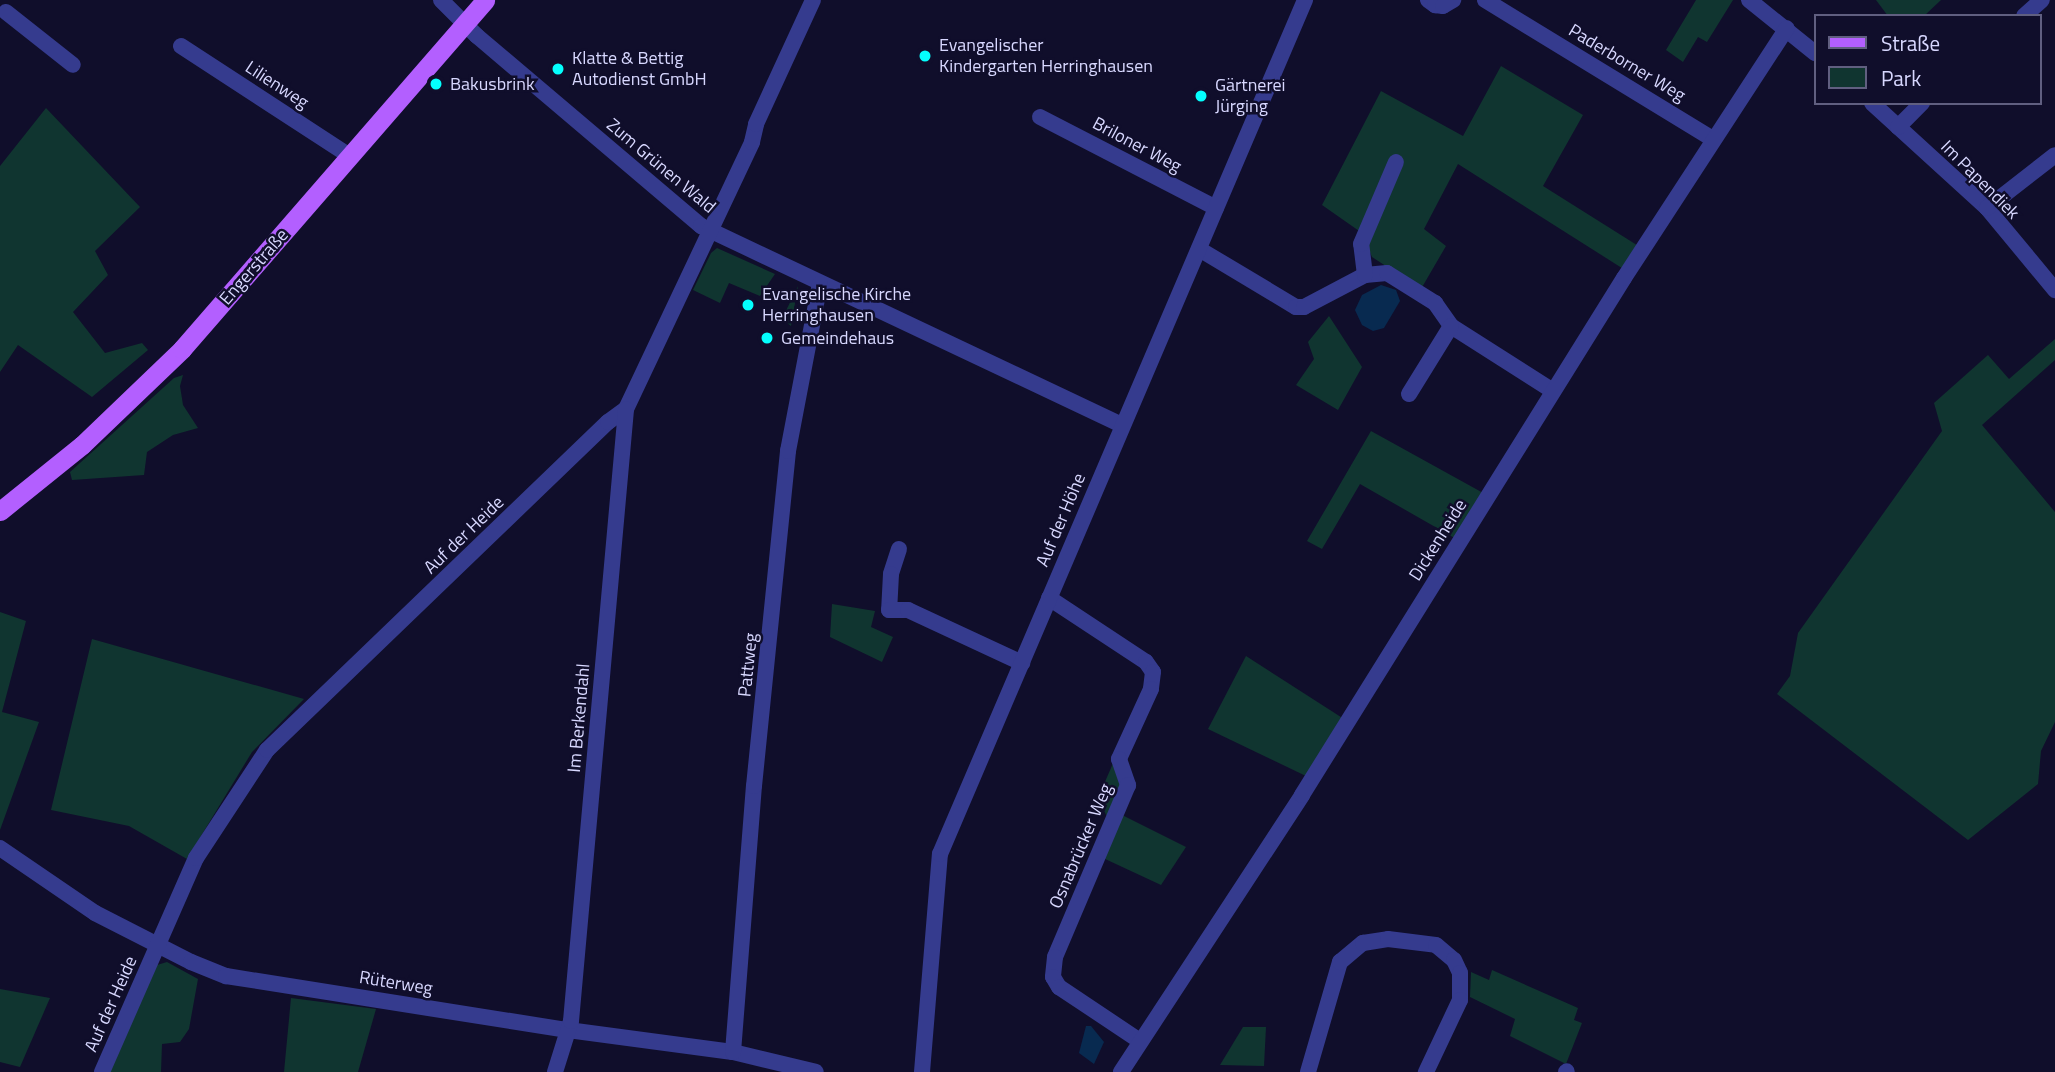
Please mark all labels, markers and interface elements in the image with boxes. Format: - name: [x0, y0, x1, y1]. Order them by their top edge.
- legend: [1814, 14, 2041, 105]
- street label: Paderborner Weg: [1565, 20, 1689, 106]
- text: Straße: [1881, 27, 1940, 59]
- place label: Evangelischer Kindergarten Herringhausen: [939, 35, 1153, 78]
- place label: Klatte & Bettig Autodienst GmbH: [572, 48, 707, 90]
- marker: Evangelischer Kindergarten Herringhausen: [917, 48, 933, 64]
- street label: Lilienweg: [241, 57, 313, 113]
- marker: Klatte & Bettig Autodienst GmbH: [550, 61, 566, 77]
- text: Park: [1881, 62, 1921, 94]
- place label: Bakusbrink: [450, 73, 535, 95]
- place label: Gärtnerei Jürging: [1215, 75, 1285, 118]
- marker: Bakusbrink: [428, 76, 444, 92]
- marker: Gärtnerei Jürging: [1193, 88, 1209, 104]
- street label: Briloner Weg: [1089, 113, 1185, 177]
- street label: Zum Grünen Wald: [602, 114, 720, 218]
- street label: Im Papendiek: [1936, 136, 2024, 224]
- street label: Engerstraße: [215, 225, 293, 309]
- place label: Evangelische Kirche Herringhausen: [762, 284, 911, 326]
- marker: Evangelische Kirche Herringhausen: [740, 297, 756, 313]
- place label: Gemeindehaus: [781, 327, 894, 349]
- marker: Gemeindehaus: [759, 330, 775, 346]
- street label: Auf der Höhe: [1032, 470, 1090, 570]
- street label: Auf der Heide: [420, 492, 508, 578]
- street label: Dickenheide: [1405, 495, 1471, 585]
- street label: Pattweg: [734, 632, 762, 698]
- street label: Im Berkendahl: [563, 663, 595, 773]
- street label: Osnabrücker Weg: [1045, 780, 1117, 912]
- street label: Auf der Heide: [80, 953, 142, 1055]
- street label: Rüterweg: [358, 967, 434, 999]

